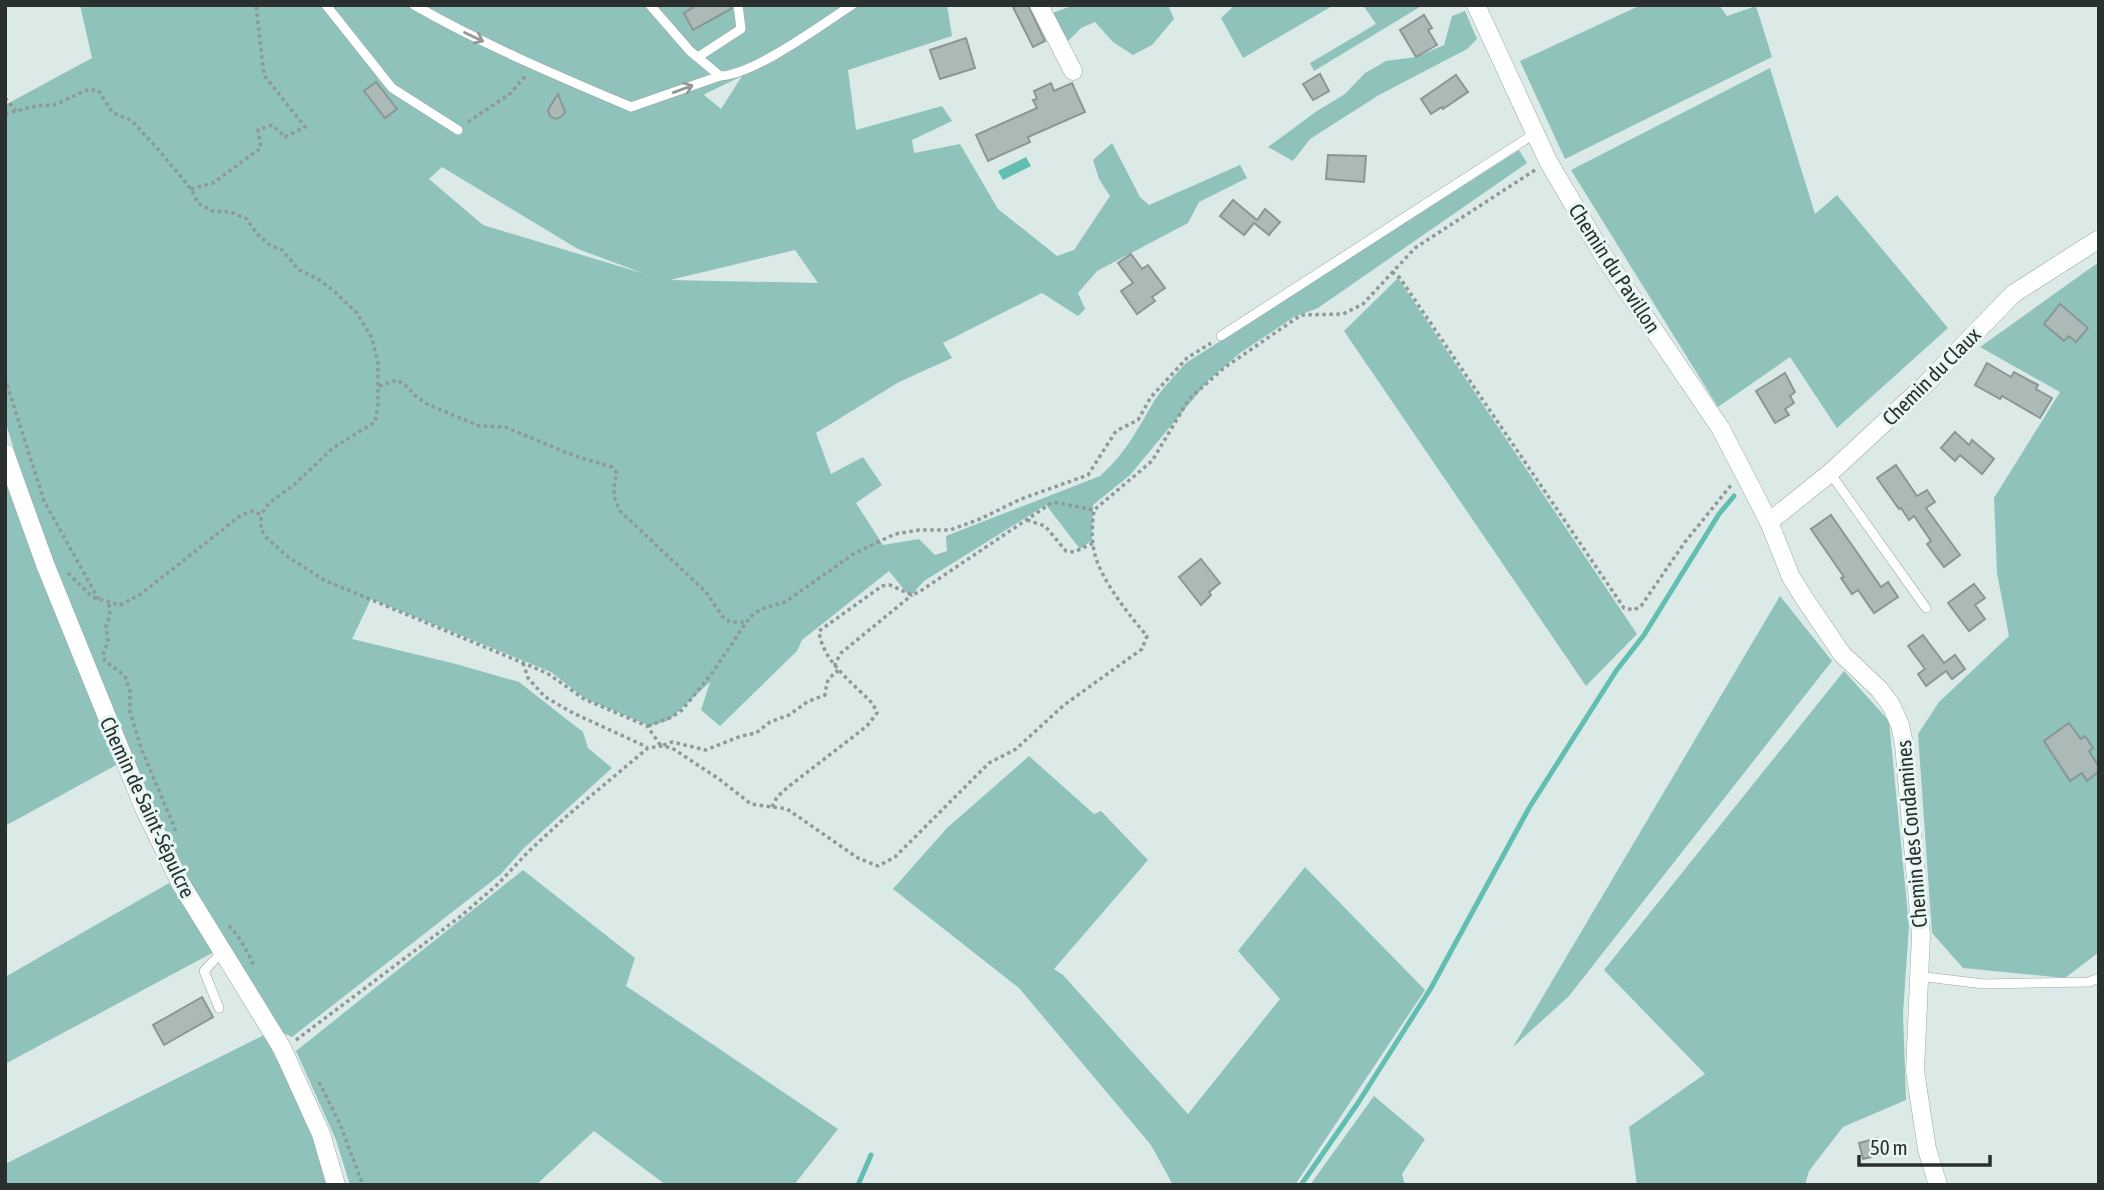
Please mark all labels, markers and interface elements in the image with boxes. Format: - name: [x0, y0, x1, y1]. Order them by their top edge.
- one-way arrow: [463, 30, 484, 44]
- one-way arrow: [672, 82, 694, 94]
- street label: Chemin du Pavillon: [1564, 199, 1666, 337]
- street label: Chemin du Claux: [1877, 322, 1985, 430]
- street label: Chemin de Saint-Sépulcre: [96, 713, 200, 901]
- street label: Chemin des Condamines: [1891, 739, 1931, 929]
- scale bar: [1859, 1124, 1990, 1168]
- text: 50 m: [1870, 1135, 1908, 1159]

